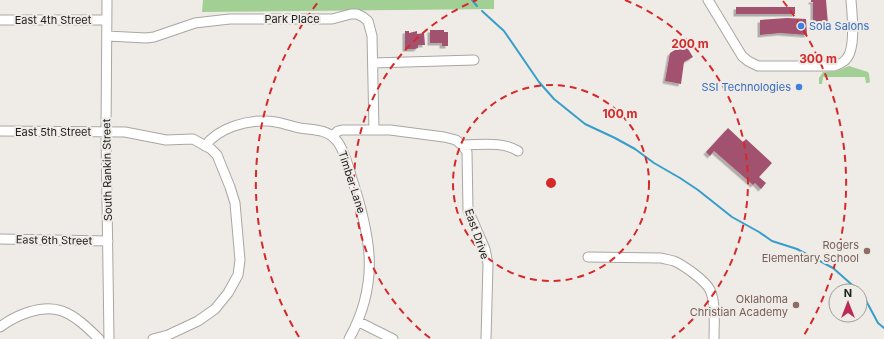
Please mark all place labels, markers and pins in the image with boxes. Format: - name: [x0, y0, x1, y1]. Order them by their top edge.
- place label: Sola Salons: [809, 19, 870, 33]
- marker: Sola Salons: [796, 21, 806, 31]
- place label: SSI Technologies: [701, 80, 791, 94]
- marker: SSI Technologies: [794, 82, 804, 92]
- centre of rings: [544, 176, 558, 190]
- place label: Rogers Elementary School: [762, 238, 859, 265]
- marker: Rogers Elementary School: [862, 246, 872, 256]
- place label: Oklahoma Christian Academy: [690, 292, 788, 319]
- marker: Oklahoma Christian Academy: [791, 300, 801, 310]

